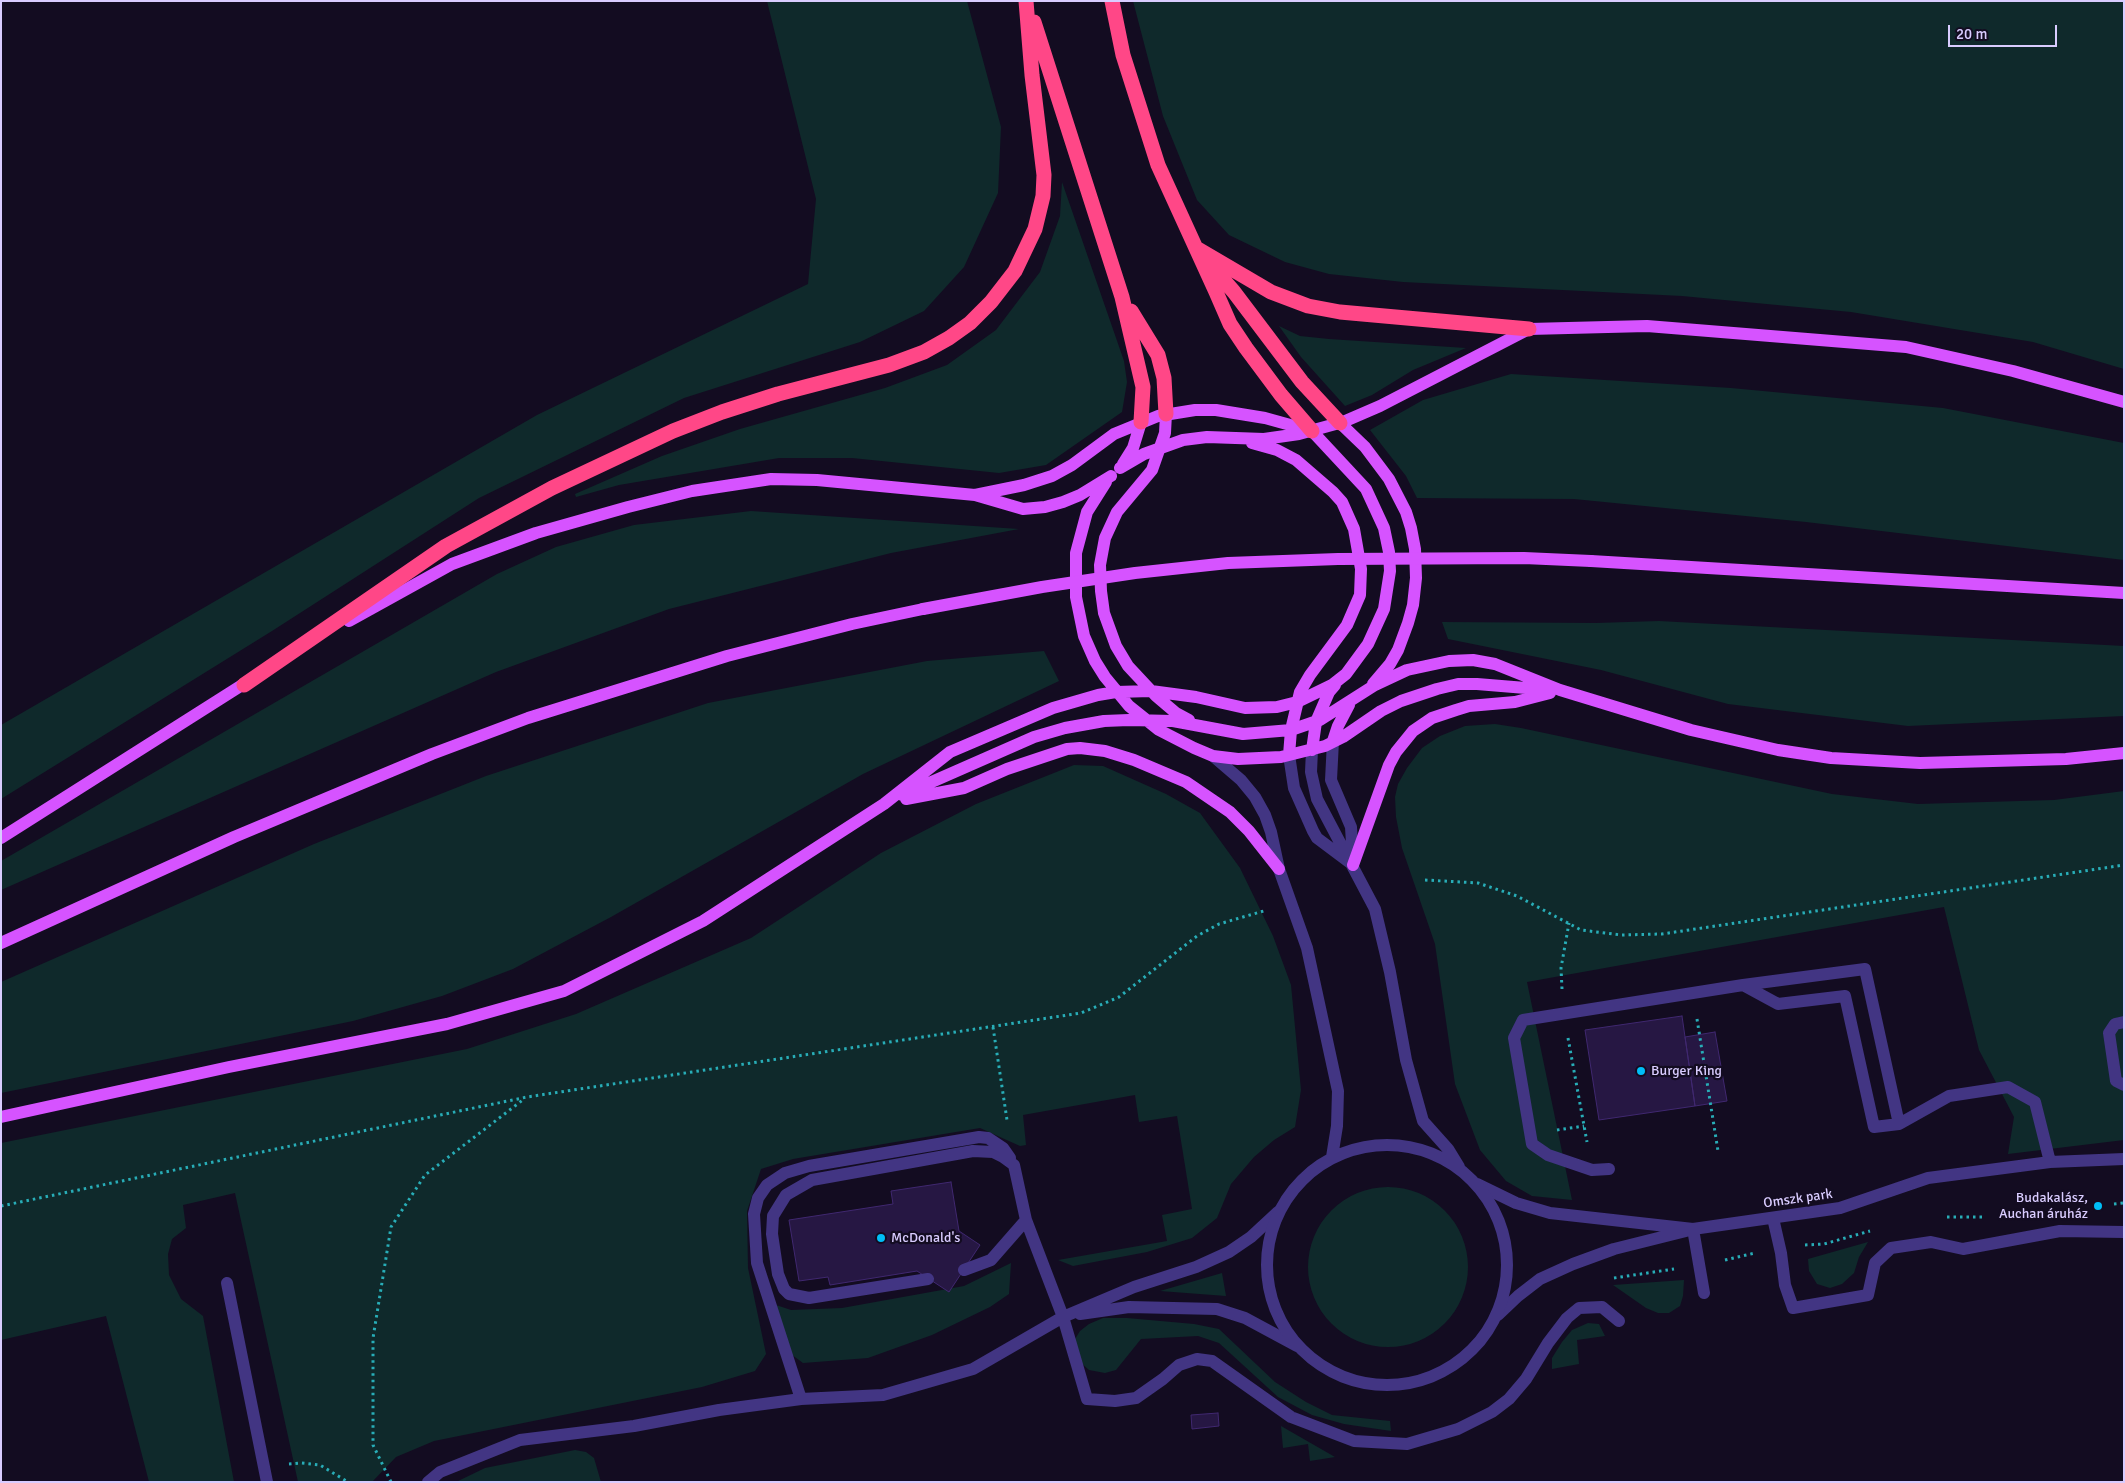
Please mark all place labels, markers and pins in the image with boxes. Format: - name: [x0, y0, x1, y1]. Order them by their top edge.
- place label: Burger King: [1651, 1063, 1722, 1079]
- marker: Burger King: [1635, 1065, 1647, 1077]
- place label: Budakalász, Auchan áruház: [1999, 1190, 2088, 1222]
- marker: Budakalász, Auchan áruház: [2092, 1200, 2104, 1212]
- place label: McDonald's: [891, 1230, 960, 1246]
- marker: McDonald's: [875, 1232, 887, 1244]

